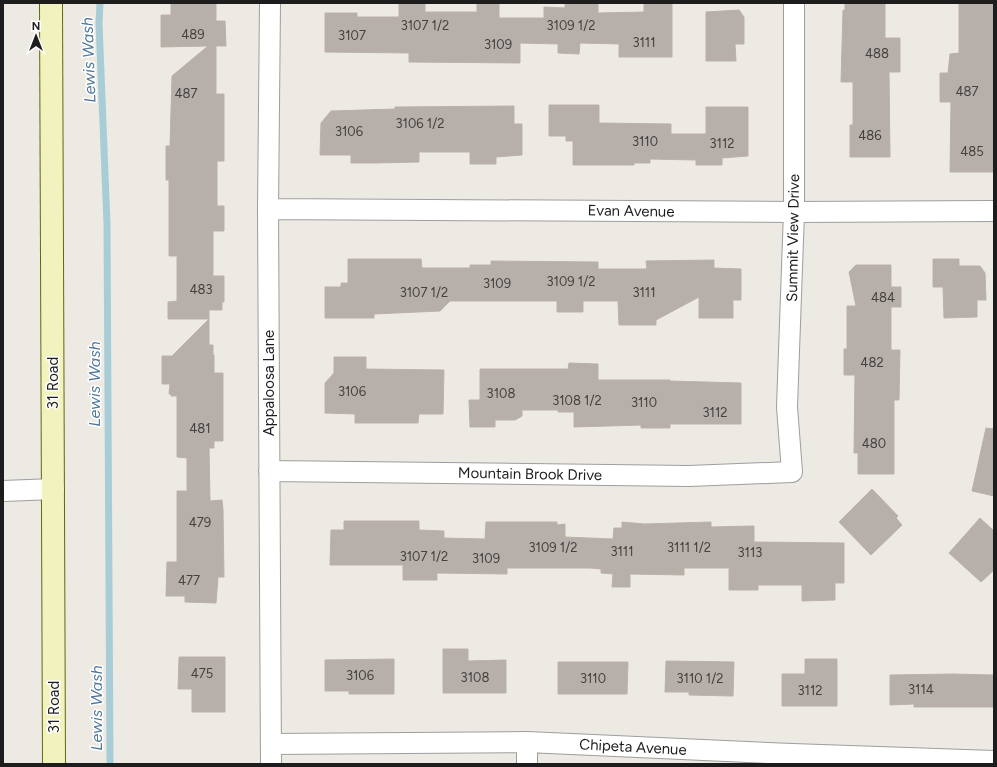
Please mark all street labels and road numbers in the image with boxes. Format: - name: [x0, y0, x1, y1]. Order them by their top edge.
- street label: Summit View Drive: [783, 174, 803, 302]
- street label: Evan Avenue: [587, 201, 675, 221]
- street label: Appaloosa Lane: [260, 330, 278, 436]
- street label: 31 Road: [44, 357, 62, 409]
- street label: Mountain Brook Drive: [458, 464, 602, 484]
- street label: 31 Road: [45, 681, 63, 733]
- street label: Chipeta Avenue: [579, 735, 687, 759]

